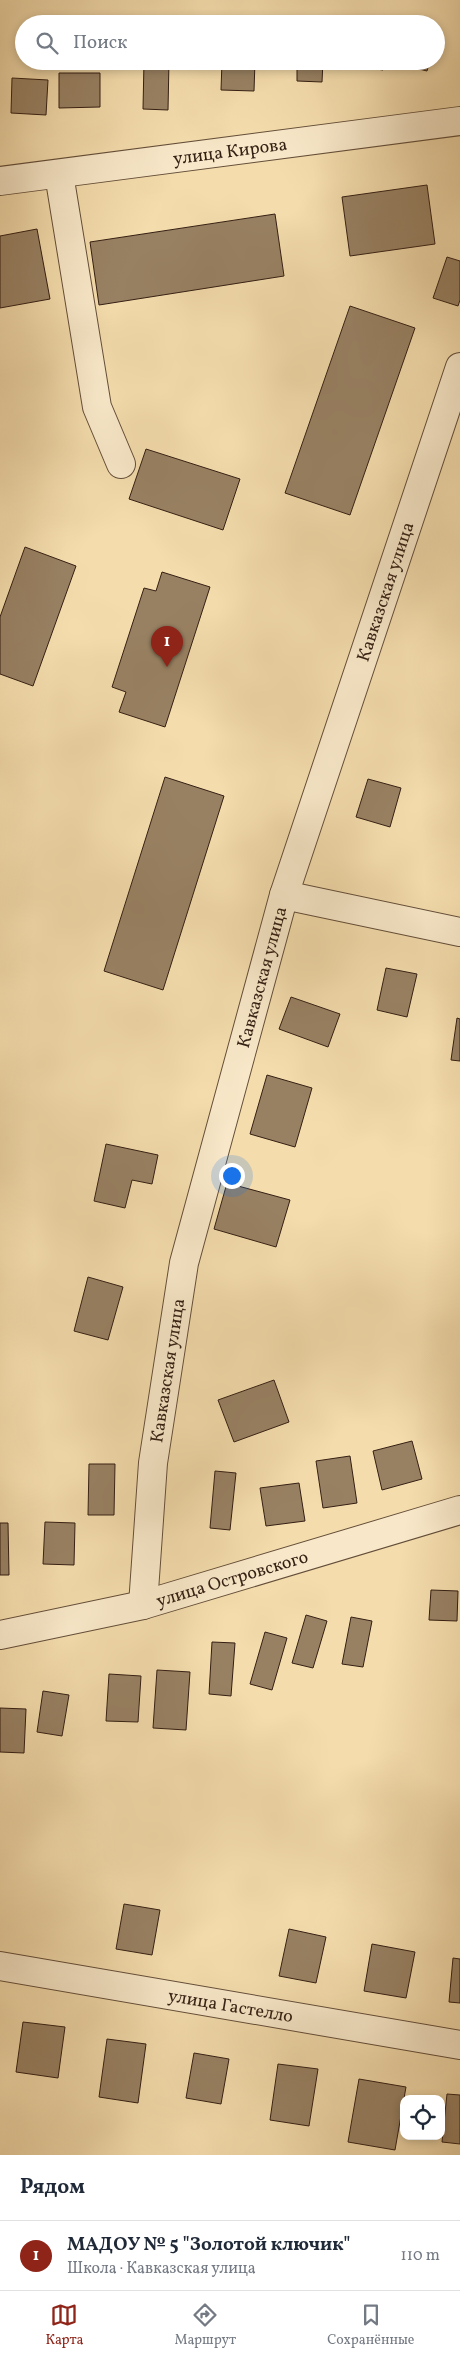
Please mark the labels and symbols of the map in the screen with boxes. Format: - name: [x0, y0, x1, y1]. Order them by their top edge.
- street label: улица Кирова: [172, 133, 289, 172]
- street label: Кавказская улица: [352, 519, 422, 665]
- pin: 1: [151, 626, 183, 667]
- street label: Кавказская улица: [232, 904, 294, 1051]
- your location: [219, 1163, 245, 1189]
- street label: Кавказская улица: [145, 1297, 192, 1445]
- street label: улица Островского: [153, 1545, 311, 1614]
- street label: улица Гастелло: [166, 1984, 295, 2030]

